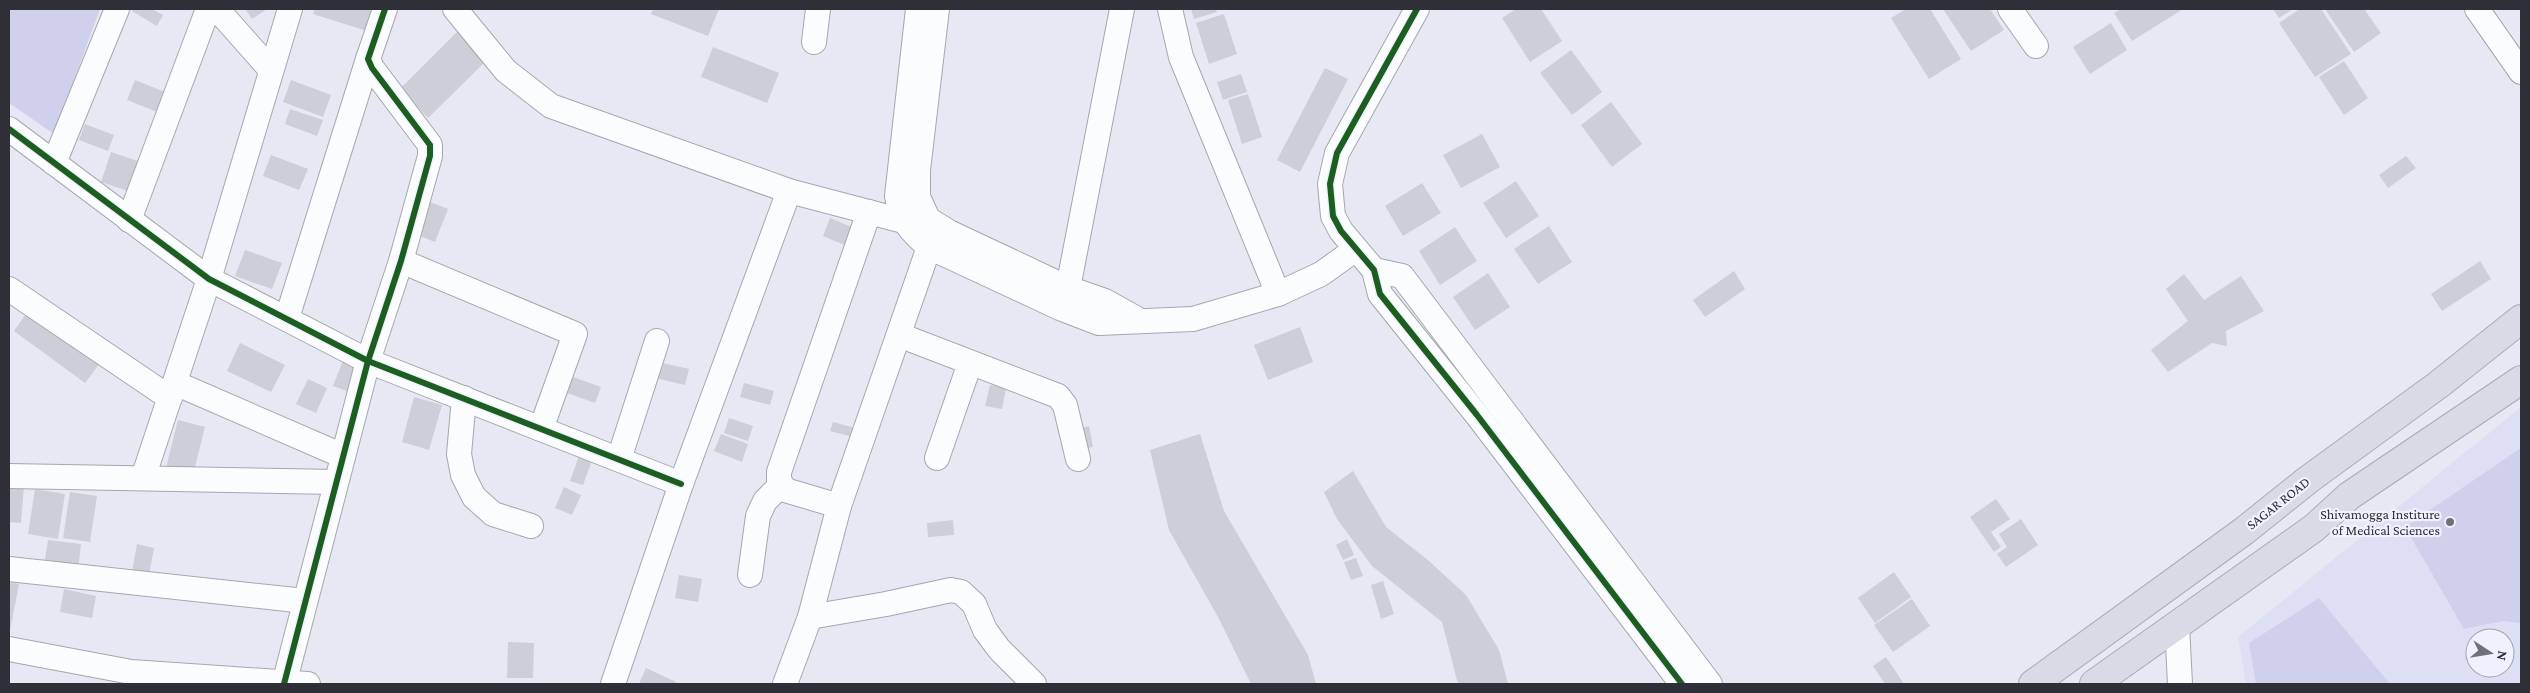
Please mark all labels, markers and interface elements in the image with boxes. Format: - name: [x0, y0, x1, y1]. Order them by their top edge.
- street label: SAGAR ROAD: [2243, 473, 2313, 533]
- place label: Shivamogga Institure of Medical Sciences: [2320, 506, 2440, 538]
- marker: Shivamogga Institure of Medical Sciences: [2444, 516, 2456, 528]
- north arrow: [2465, 628, 2515, 678]
- text: N: [2494, 649, 2512, 662]

